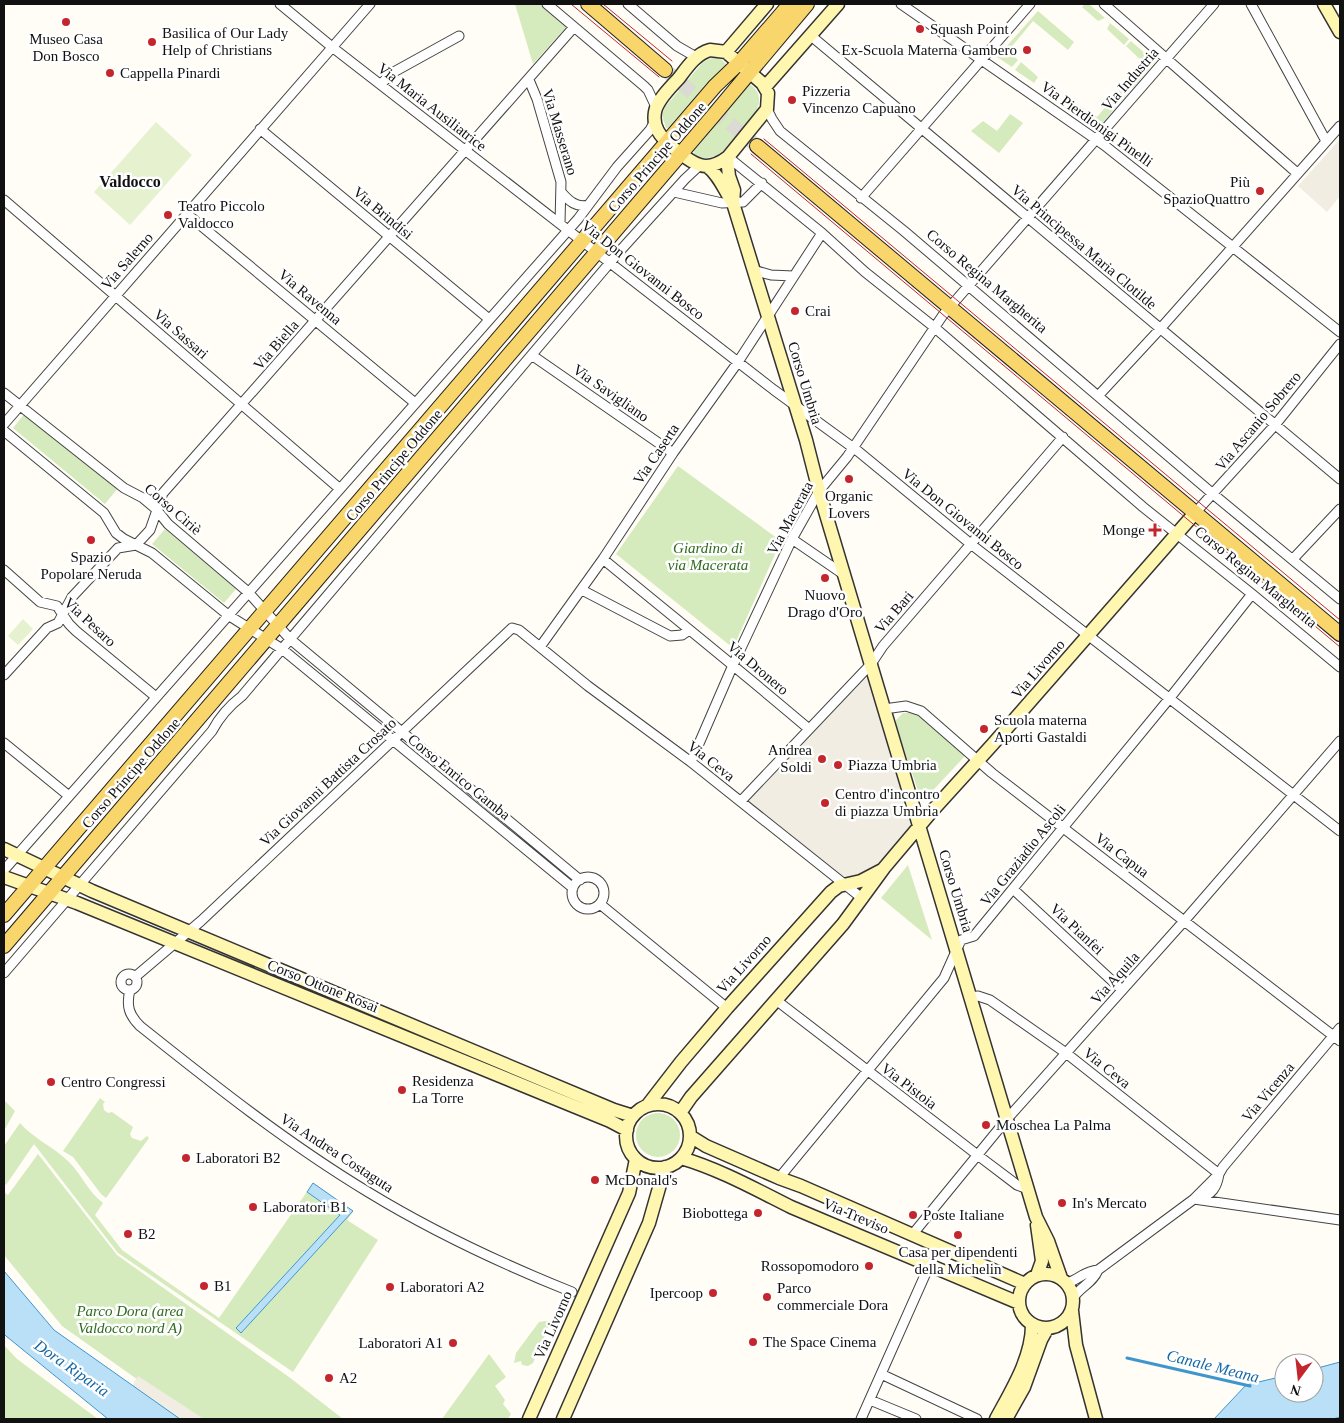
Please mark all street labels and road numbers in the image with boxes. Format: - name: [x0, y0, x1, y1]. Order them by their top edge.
- street label: Via Industria: [1098, 44, 1162, 114]
- street label: Via Maria Ausiliatrice: [375, 60, 490, 155]
- street label: Via Pierdionigi Pinelli: [1038, 78, 1156, 170]
- street label: Via Masserano: [539, 87, 581, 177]
- street label: Corso Principe Oddone: [605, 98, 709, 215]
- street label: Via Principessa Maria Clotilde: [1008, 182, 1160, 313]
- street label: Via Brindisi: [350, 183, 416, 243]
- street label: Via Don Giovanni Bosco: [579, 217, 707, 323]
- street label: Corso Regina Margherita: [924, 226, 1051, 336]
- street label: Via Salerno: [98, 229, 156, 293]
- street label: Via Ravenna: [275, 266, 345, 328]
- street label: Via Sassari: [150, 306, 212, 362]
- street label: Via Biella: [250, 317, 302, 373]
- street label: Corso Umbria: [785, 340, 825, 426]
- street label: Via Savigliano: [570, 361, 652, 425]
- street label: Via Ascanio Sobrero: [1212, 368, 1304, 474]
- street label: Corso Principe Oddone: [343, 406, 446, 524]
- street label: Via Caserta: [630, 420, 682, 487]
- street label: Via Don Giovanni Bosco: [899, 465, 1027, 573]
- street label: Via Macerata: [764, 478, 816, 557]
- street label: Corso Ciriè: [141, 480, 205, 538]
- street label: Corso Regina Margherita: [1192, 523, 1320, 631]
- street label: Via Bari: [871, 588, 917, 636]
- street label: Via Pesaro: [61, 594, 119, 650]
- street label: Via Livorno: [1008, 636, 1068, 702]
- street label: Via Dronero: [724, 638, 792, 698]
- street label: Corso Principe Oddone: [79, 714, 183, 831]
- street label: Via Giovanni Battista Crosato: [257, 715, 399, 849]
- street label: Corso Enrico Gamba: [405, 731, 514, 823]
- street label: Via Ceva: [684, 738, 738, 785]
- street label: Via Graziadio Ascoli: [977, 801, 1069, 909]
- street label: Via Capua: [1092, 830, 1152, 880]
- street label: Corso Umbria: [936, 848, 976, 934]
- street label: Via Pianfei: [1047, 900, 1107, 958]
- street label: Via Livorno: [714, 932, 774, 996]
- street label: Via Aquila: [1087, 948, 1143, 1007]
- street label: Corso Ottone Rosai: [265, 956, 381, 1016]
- street label: Via Ceva: [1080, 1044, 1134, 1092]
- street label: Via Vicenza: [1239, 1059, 1298, 1125]
- street label: Via Pistoia: [878, 1060, 940, 1112]
- street label: Via Andrea Costaguta: [277, 1110, 397, 1196]
- street label: Via Treviso: [821, 1195, 891, 1237]
- street label: Via Livorno: [531, 1288, 575, 1362]

